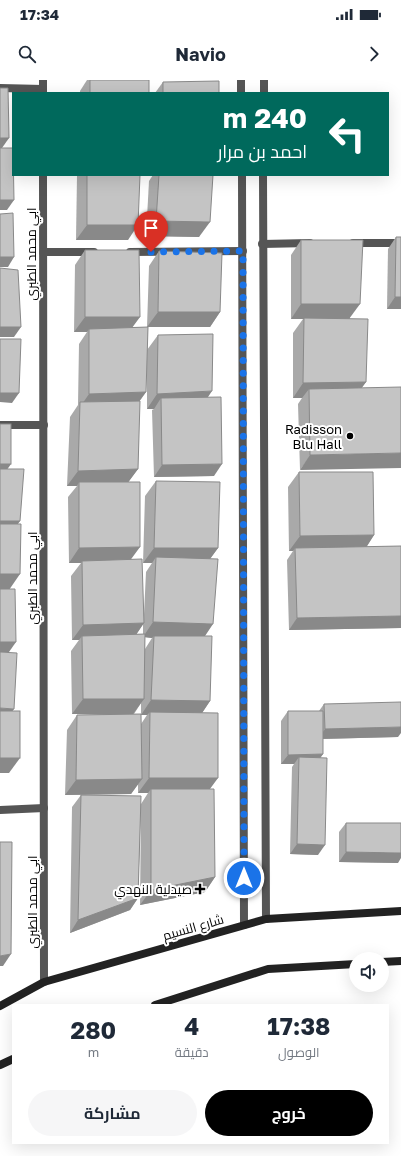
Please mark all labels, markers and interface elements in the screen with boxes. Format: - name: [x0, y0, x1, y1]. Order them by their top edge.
- text: 17:34: [20, 5, 59, 23]
- icon: search: [16, 43, 38, 65]
- text: Navio: [175, 43, 226, 65]
- icon: forward: [363, 43, 385, 65]
- text: 240 m: [223, 101, 307, 134]
- icon: left: [321, 108, 373, 160]
- text: احمد بن مرار: [217, 140, 307, 162]
- street label: ابي محمد الطبري: [23, 207, 42, 301]
- pin: [134, 211, 168, 252]
- icon: arrive: [140, 217, 162, 239]
- place label: Radisson Blu Hall: [285, 421, 342, 452]
- marker: Radisson Blu Hall: [345, 431, 355, 441]
- street label: ابي محمد الطبري: [24, 531, 43, 625]
- street label: ابي محمد الطبري: [24, 855, 43, 949]
- position arrow: [223, 857, 265, 899]
- place label: صيدلية النهدي: [114, 881, 192, 900]
- marker: صيدلية النهدي: [195, 884, 205, 894]
- street label: شارع النسيم: [161, 911, 226, 945]
- map controls: [349, 952, 389, 992]
- button: sound: [349, 952, 389, 992]
- text: 4: [184, 1011, 199, 1040]
- text: 17:38: [267, 1011, 330, 1040]
- text: 280: [71, 1015, 116, 1044]
- text: m: [88, 1044, 99, 1060]
- text: دقيقة: [175, 1044, 209, 1060]
- text: الوصول: [278, 1044, 320, 1060]
- button: مشاركة: [28, 1090, 197, 1136]
- button: خروج: [205, 1090, 373, 1136]

